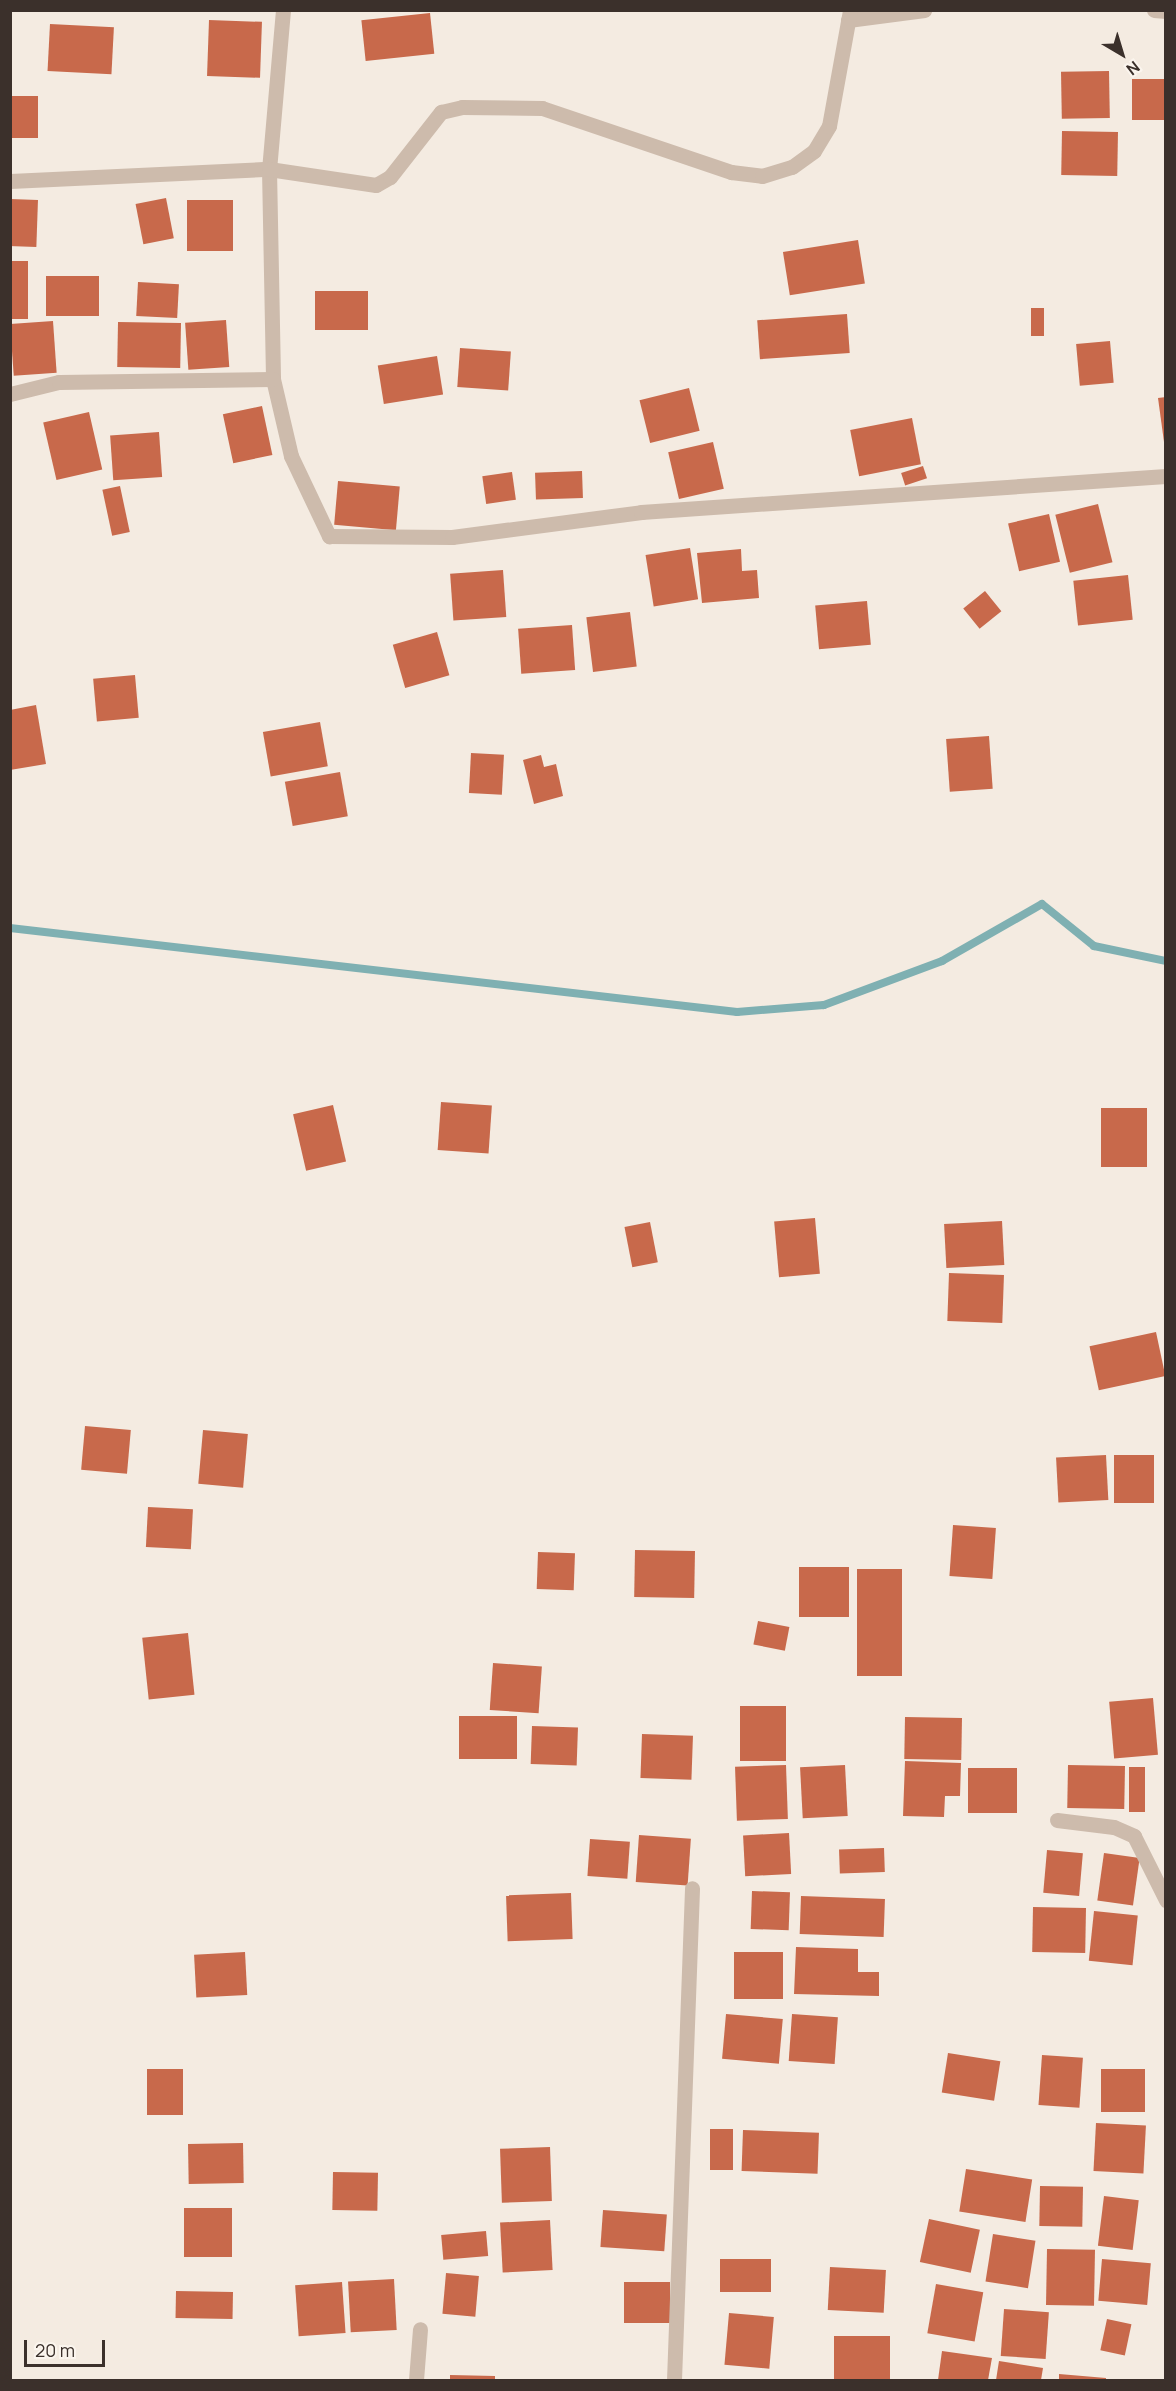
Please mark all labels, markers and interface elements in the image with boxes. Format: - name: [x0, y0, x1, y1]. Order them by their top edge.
- north arrow: [1092, 24, 1152, 84]
- text: N: [1122, 56, 1144, 80]
- scale bar: [27, 2328, 108, 2366]
- text: 20 m: [35, 2338, 75, 2362]

